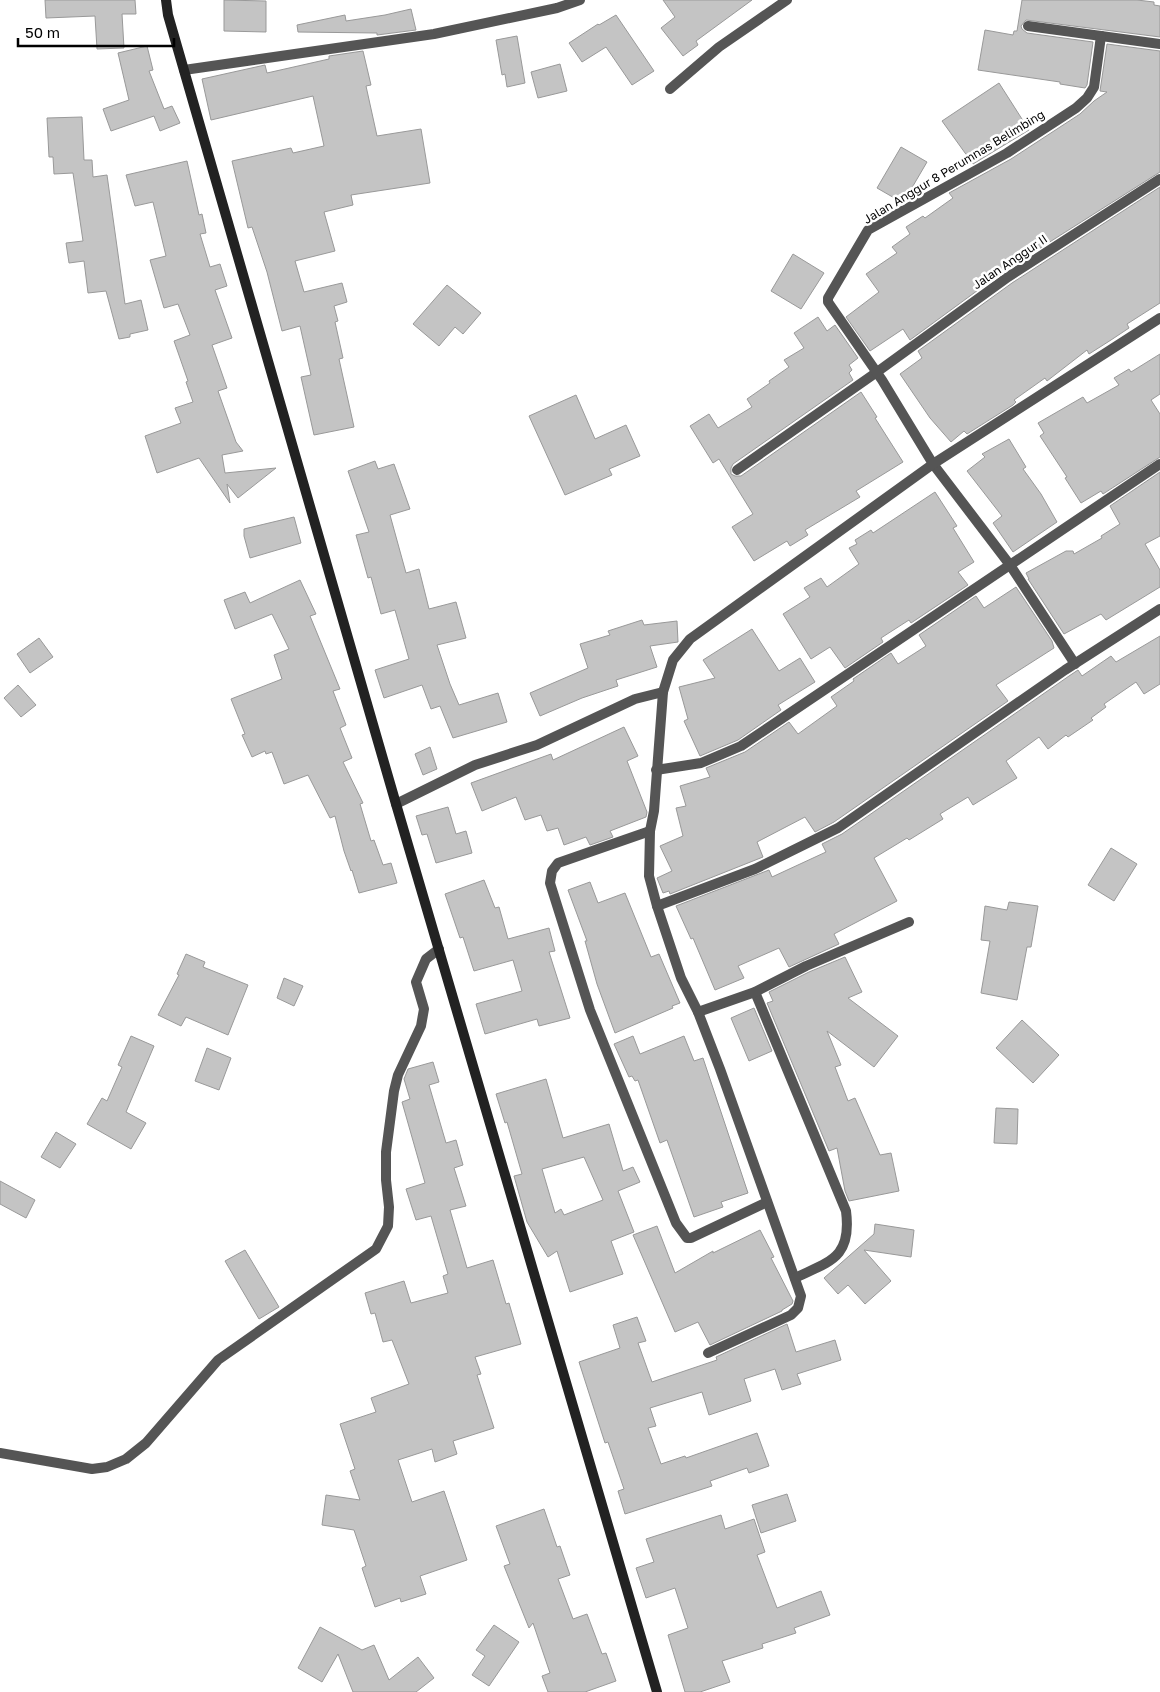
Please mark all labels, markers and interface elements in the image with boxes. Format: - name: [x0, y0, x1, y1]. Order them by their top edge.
- scale bar: [18, 15, 174, 47]
- text: 50 m: [25, 23, 60, 41]
- street label: Jalan Anggur 8 Perumnas Belimbing: [860, 106, 1047, 227]
- street label: Jalan Anggur II: [969, 231, 1050, 292]

